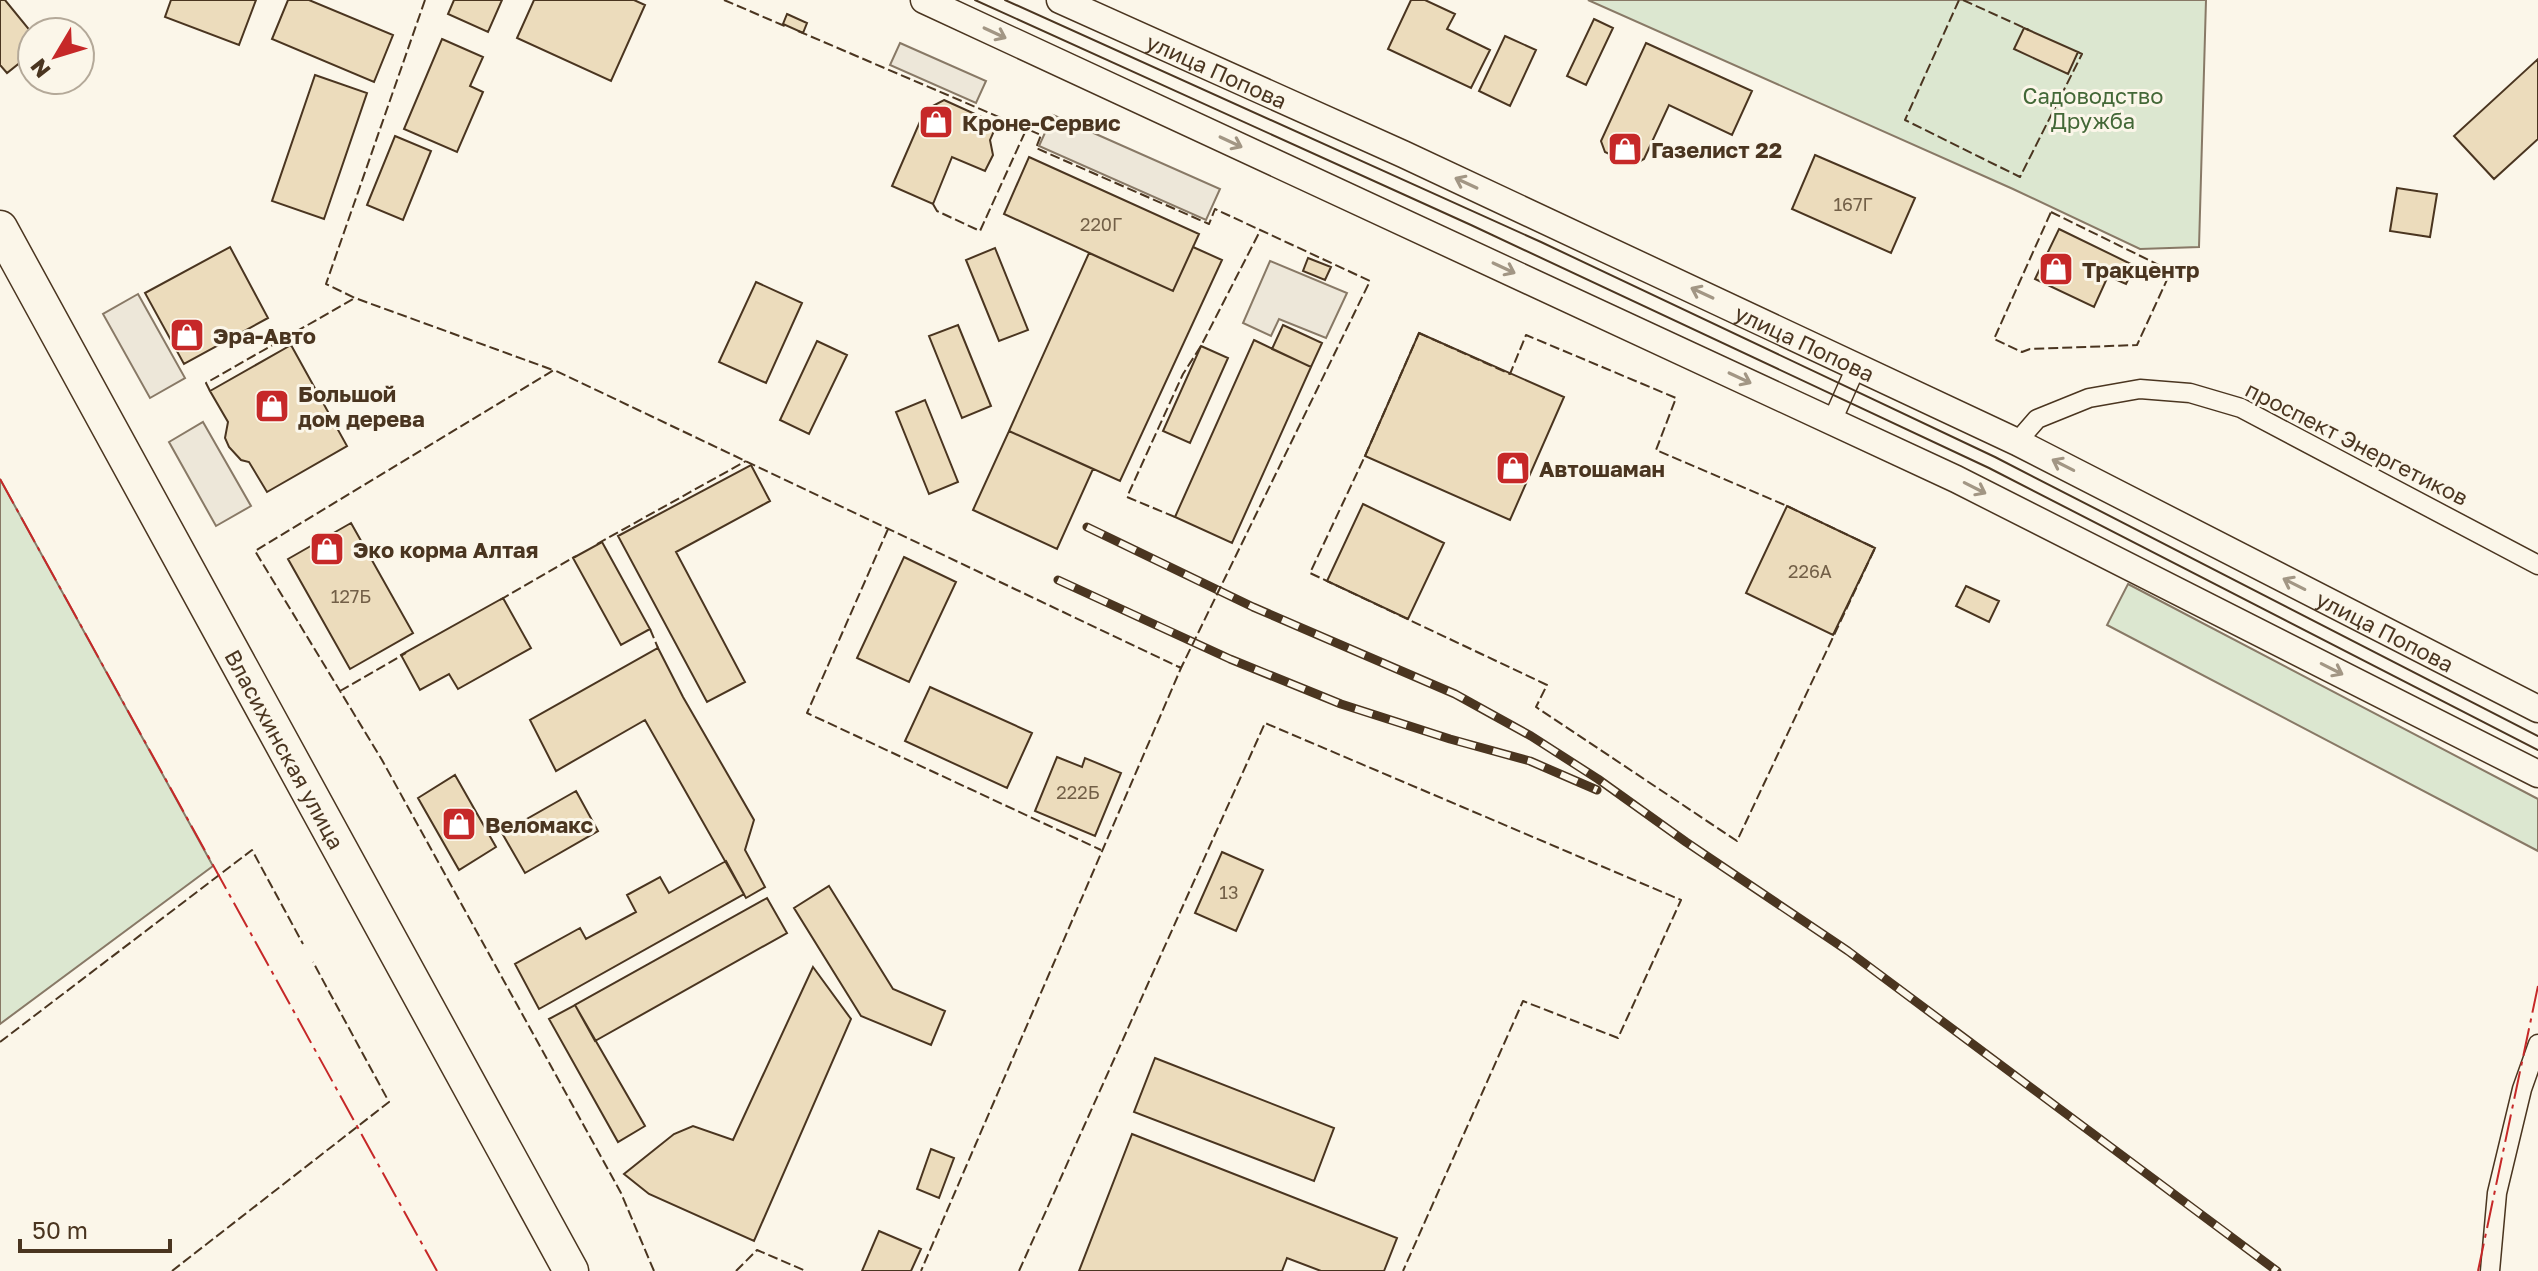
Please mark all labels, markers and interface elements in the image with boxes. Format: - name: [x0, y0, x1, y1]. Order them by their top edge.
- north arrow: [16, 16, 96, 96]
- one-way arrow: [983, 26, 1007, 41]
- street label: улица Попова: [1142, 27, 1291, 114]
- text: N: [24, 54, 56, 84]
- park label: Садоводство Дружба: [2022, 82, 2164, 134]
- shop icon: Кроне-Сервис: [917, 103, 955, 141]
- place label: Кроне-Сервис: [962, 109, 1121, 136]
- shop icon: Газелист 22: [1606, 130, 1644, 168]
- one-way arrow: [1219, 135, 1243, 150]
- place label: Газелист 22: [1651, 136, 1782, 163]
- one-way arrow: [1455, 175, 1479, 190]
- house number: 167Г: [1833, 193, 1873, 215]
- house number: 220Г: [1080, 213, 1122, 235]
- shop icon: Тракцентр: [2037, 250, 2075, 288]
- place label: Тракцентр: [2082, 256, 2200, 283]
- one-way arrow: [1492, 261, 1516, 276]
- one-way arrow: [1690, 285, 1714, 300]
- street label: улица Попова: [1731, 298, 1879, 387]
- shop icon: Эра-Авто: [168, 316, 206, 354]
- place label: Эра-Авто: [213, 322, 316, 349]
- one-way arrow: [1727, 371, 1751, 386]
- street label: проспект Энергетиков: [2241, 375, 2473, 511]
- place label: Большой дом дерева: [298, 380, 425, 432]
- shop icon: Большой дом дерева: [253, 387, 291, 425]
- shop icon: Автошаман: [1494, 449, 1532, 487]
- place label: Автошаман: [1539, 455, 1665, 482]
- one-way arrow: [2052, 457, 2076, 473]
- one-way arrow: [1963, 481, 1987, 496]
- shop icon: Эко корма Алтая: [308, 530, 346, 568]
- place label: Эко корма Алтая: [353, 536, 538, 563]
- house number: 226А: [1788, 560, 1832, 582]
- one-way arrow: [2283, 576, 2307, 591]
- street label: улица Попова: [2312, 584, 2459, 677]
- house number: 127Б: [331, 585, 371, 607]
- street label: Власихинская улица: [220, 644, 351, 854]
- one-way arrow: [2319, 662, 2343, 678]
- house number: 222Б: [1056, 781, 1100, 803]
- shop icon: Веломакс: [440, 805, 478, 843]
- place label: Веломакс: [485, 811, 594, 838]
- house number: 13: [1219, 881, 1239, 903]
- scale bar: [20, 1203, 170, 1253]
- text: 50 m: [32, 1215, 88, 1244]

